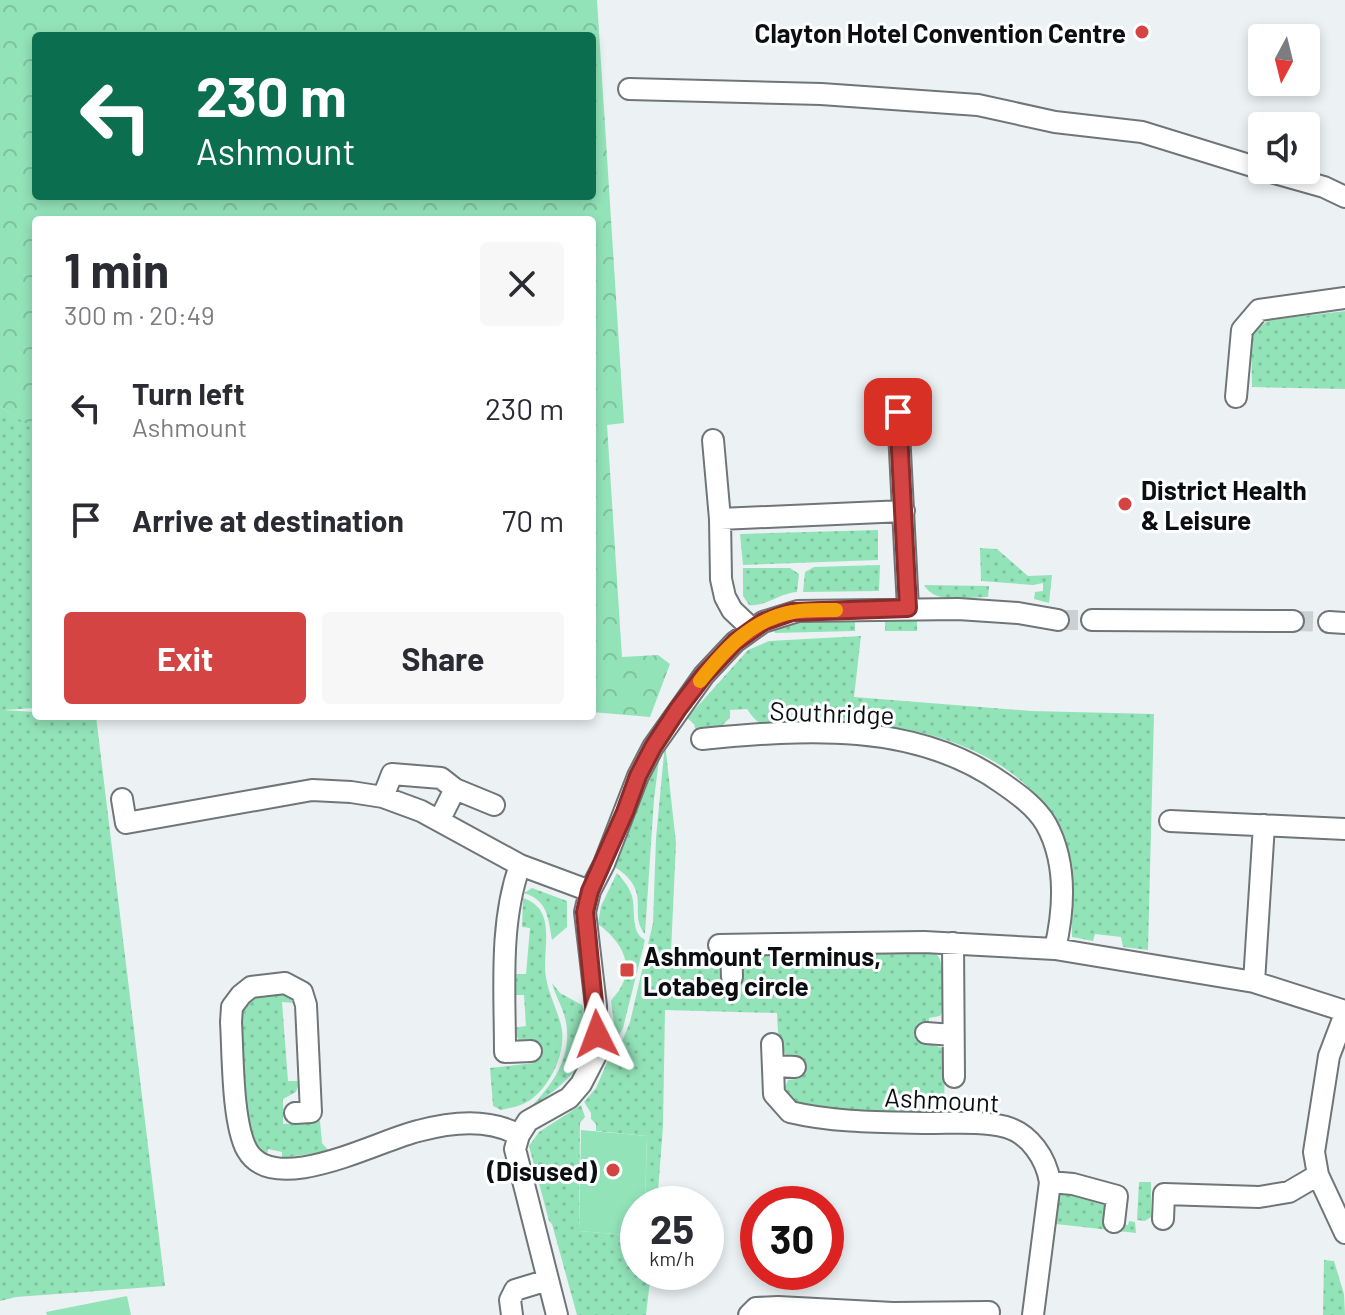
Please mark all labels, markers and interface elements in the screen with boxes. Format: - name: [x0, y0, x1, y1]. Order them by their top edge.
- place label: Clayton Hotel Convention Centre: [755, 17, 1126, 48]
- marker: Clayton Hotel Convention Centre: [1133, 23, 1151, 41]
- north arrow: [1248, 24, 1320, 96]
- map controls: [1248, 24, 1320, 184]
- text: 230 m: [196, 61, 347, 128]
- icon: left: [64, 64, 168, 168]
- button: sound: [1248, 112, 1320, 184]
- text: Ashmount: [196, 129, 356, 172]
- text: 1 min: [64, 240, 169, 298]
- button: close: [480, 242, 564, 326]
- text: 300 m · 20:49: [64, 299, 215, 330]
- text: Turn left: [132, 375, 245, 411]
- pin: [864, 378, 932, 446]
- icon: left: [64, 386, 108, 430]
- text: 230 m: [485, 390, 564, 426]
- icon: arrive: [876, 390, 920, 434]
- text: Ashmount: [132, 411, 247, 442]
- place label: District Health & Leisure: [1141, 474, 1307, 535]
- marker: District Health & Leisure: [1116, 495, 1134, 513]
- icon: arrive: [64, 498, 108, 542]
- text: Arrive at destination: [132, 502, 404, 538]
- text: 70 m: [502, 502, 564, 538]
- button: Exit: [64, 612, 306, 704]
- button: Share: [322, 612, 564, 704]
- street label: Southridge: [769, 694, 895, 730]
- place label: Ashmount Terminus, Lotabeg circle: [643, 940, 881, 1001]
- marker: Ashmount Terminus, Lotabeg circle: [618, 961, 636, 979]
- position arrow: [555, 992, 639, 1076]
- street label: Ashmount: [884, 1081, 1000, 1117]
- place label: (Disused): [486, 1155, 598, 1186]
- marker: (Disused): [604, 1161, 622, 1179]
- speed limit sign: 30: [740, 1186, 844, 1290]
- text: 25: [650, 1204, 694, 1252]
- text: km/h: [649, 1246, 695, 1270]

